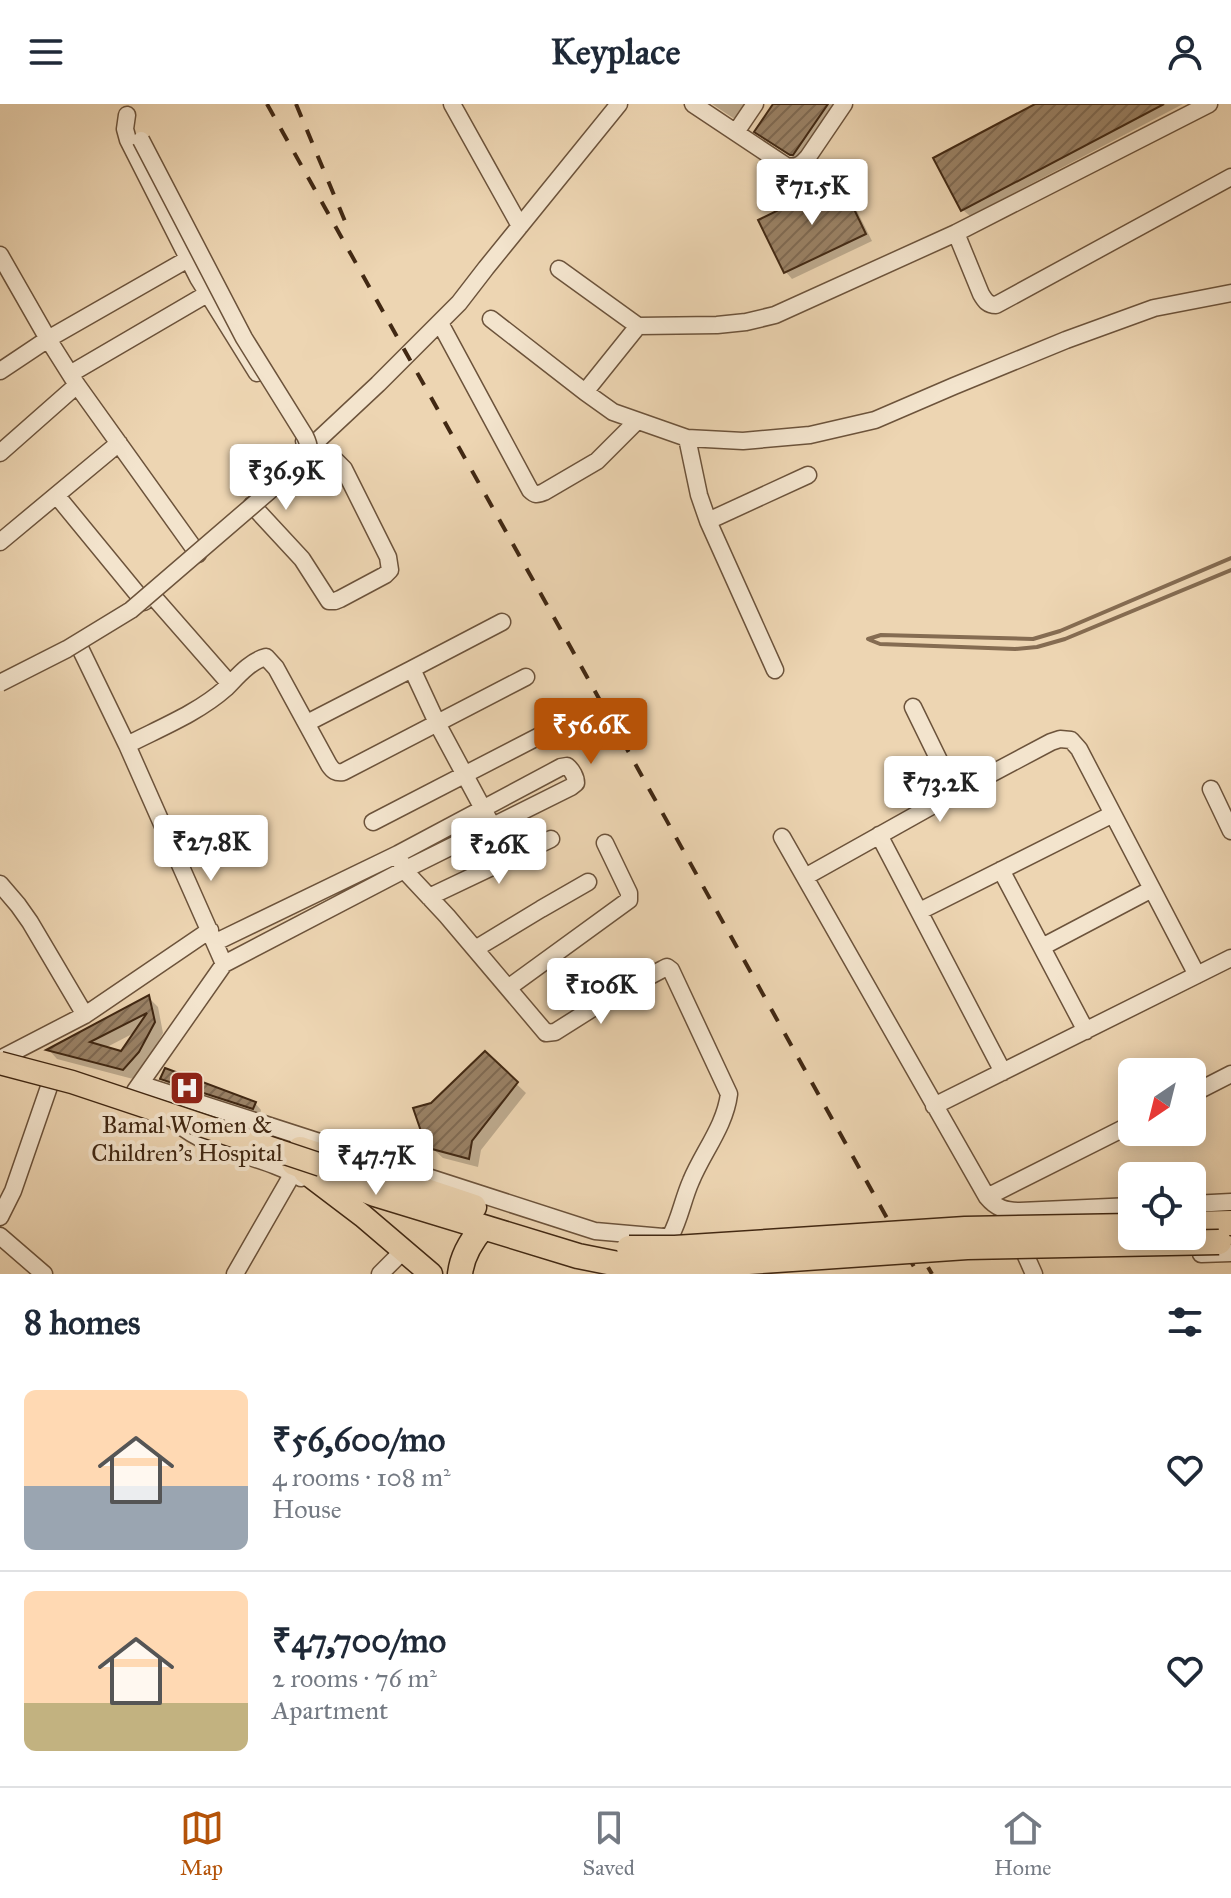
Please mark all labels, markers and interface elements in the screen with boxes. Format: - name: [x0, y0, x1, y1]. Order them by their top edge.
- icon: menu: [24, 30, 68, 74]
- text: Keyplace: [551, 30, 680, 74]
- icon: person: [1163, 30, 1207, 74]
- pin: ₹71.5K: [747, 159, 877, 227]
- text: ₹71.5K: [775, 169, 849, 201]
- pin: ₹36.9K: [221, 444, 351, 512]
- text: ₹36.9K: [248, 454, 324, 486]
- pin: ₹56.6K: [526, 698, 656, 766]
- text: ₹56.6K: [552, 708, 630, 740]
- pin: ₹73.2K: [875, 756, 1005, 824]
- text: ₹73.2K: [902, 766, 978, 798]
- pin: ₹27.8K: [146, 815, 276, 883]
- pin: ₹26K: [452, 818, 546, 886]
- text: ₹27.8K: [172, 825, 250, 857]
- text: ₹26K: [469, 828, 529, 860]
- pin: ₹106K: [545, 958, 657, 1026]
- text: ₹106K: [565, 968, 637, 1000]
- north arrow: [1118, 1058, 1206, 1146]
- map controls: [1118, 1058, 1206, 1250]
- hospital icon: Bamal Women & Children's Hospital: [168, 1069, 206, 1107]
- place label: Bamal Women & Children's Hospital: [91, 1110, 283, 1168]
- pin: ₹47.7K: [311, 1129, 441, 1197]
- text: ₹47.7K: [337, 1139, 415, 1171]
- button: locate: [1118, 1162, 1206, 1250]
- icon: filters: [1163, 1300, 1207, 1344]
- text: 8 homes: [24, 1302, 140, 1343]
- text: ₹56,600/mo: [272, 1419, 445, 1460]
- icon: home: [88, 1422, 184, 1518]
- icon: heart: [1163, 1448, 1207, 1492]
- text: 4 rooms · 108 m²: [272, 1461, 451, 1493]
- text: House: [272, 1493, 342, 1525]
- text: ₹47,700/mo: [272, 1620, 446, 1661]
- icon: home: [88, 1623, 184, 1719]
- icon: heart: [1163, 1649, 1207, 1693]
- text: 2 rooms · 76 m²: [272, 1662, 437, 1694]
- text: Apartment: [272, 1694, 388, 1726]
- tab: Map: [180, 1806, 224, 1881]
- tab: Saved: [583, 1806, 635, 1881]
- tab: Home: [994, 1806, 1051, 1881]

